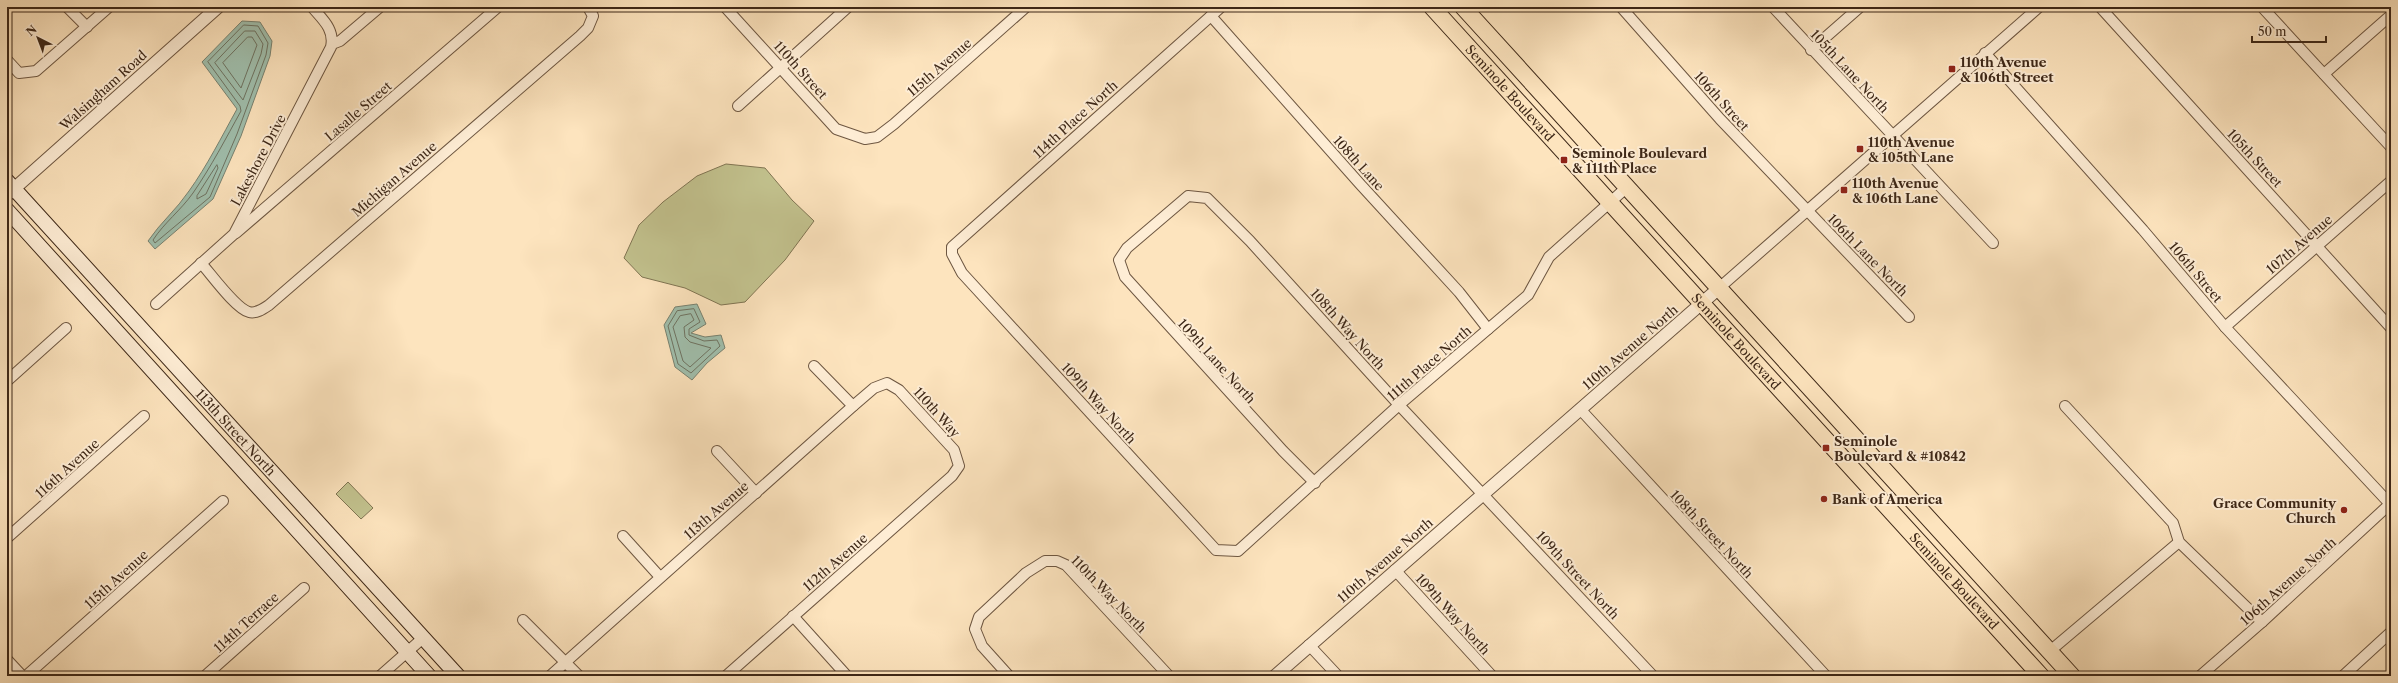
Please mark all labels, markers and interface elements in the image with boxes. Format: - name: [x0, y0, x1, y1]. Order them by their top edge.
- north arrow: [18, 18, 58, 58]
- scale bar: [2252, 18, 2326, 44]
- text: N: [23, 22, 40, 39]
- text: 50 m: [2258, 24, 2287, 39]
- street label: 105th Lane North: [1807, 26, 1893, 116]
- street label: 115th Avenue: [904, 35, 974, 99]
- street label: 110th Street: [771, 38, 831, 102]
- street label: Seminole Boulevard: [1462, 41, 1558, 144]
- street label: Walsingham Road: [56, 47, 150, 134]
- place label: 110th Avenue & 106th Street: [1960, 54, 2054, 85]
- marker: 110th Avenue & 106th Street: [1947, 64, 1957, 74]
- street label: 106th Street: [1691, 68, 1753, 134]
- street label: Lasalle Street: [321, 77, 395, 144]
- street label: 114th Place North: [1029, 77, 1121, 161]
- street label: Lakeshore Drive: [227, 112, 289, 208]
- street label: 105th Street: [2224, 126, 2286, 191]
- street label: 108th Lane: [1330, 132, 1388, 194]
- place label: 110th Avenue & 105th Lane: [1868, 134, 1955, 165]
- street label: Michigan Avenue: [348, 138, 440, 220]
- marker: 110th Avenue & 105th Lane: [1855, 144, 1865, 154]
- place label: Seminole Boulevard & 111th Place: [1572, 145, 1708, 176]
- marker: Seminole Boulevard & 111th Place: [1559, 155, 1569, 165]
- place label: 110th Avenue & 106th Lane: [1852, 175, 1939, 206]
- marker: 110th Avenue & 106th Lane: [1839, 185, 1849, 195]
- street label: 106th Lane North: [1825, 210, 1911, 300]
- street label: 107th Avenue: [2263, 211, 2335, 277]
- street label: 106th Street: [2166, 238, 2226, 306]
- street label: 108th Way North: [1307, 285, 1389, 373]
- street label: Seminole Boulevard: [1688, 290, 1784, 393]
- street label: 110th Avenue North: [1579, 301, 1681, 393]
- street label: 109th Lane North: [1175, 315, 1259, 407]
- street label: 111th Place North: [1384, 322, 1474, 404]
- street label: 109th Way North: [1058, 359, 1140, 447]
- street label: 110th Way: [910, 384, 964, 441]
- street label: 113th Street North: [193, 386, 279, 479]
- place label: Seminole Boulevard & #10842: [1834, 433, 1966, 464]
- street label: 116th Avenue: [32, 435, 102, 501]
- marker: Seminole Boulevard & #10842: [1821, 443, 1831, 453]
- street label: 113th Avenue: [681, 478, 751, 542]
- street label: 108th Street North: [1667, 487, 1757, 581]
- place label: Bank of America: [1832, 491, 1943, 507]
- marker: Bank of America: [1819, 494, 1829, 504]
- place label: Grace Community Church: [2213, 495, 2337, 526]
- marker: Grace Community Church: [2339, 505, 2349, 515]
- street label: 110th Avenue North: [1334, 514, 1436, 606]
- street label: 109th Street North: [1533, 528, 1623, 622]
- street label: Seminole Boulevard: [1906, 529, 2002, 632]
- street label: 112th Avenue: [799, 530, 871, 594]
- street label: 106th Avenue North: [2237, 534, 2339, 628]
- street label: 115th Avenue: [81, 546, 151, 612]
- street label: 110th Way North: [1068, 552, 1150, 636]
- street label: 109th Way North: [1412, 570, 1494, 658]
- street label: 114th Terrace: [210, 589, 282, 655]

